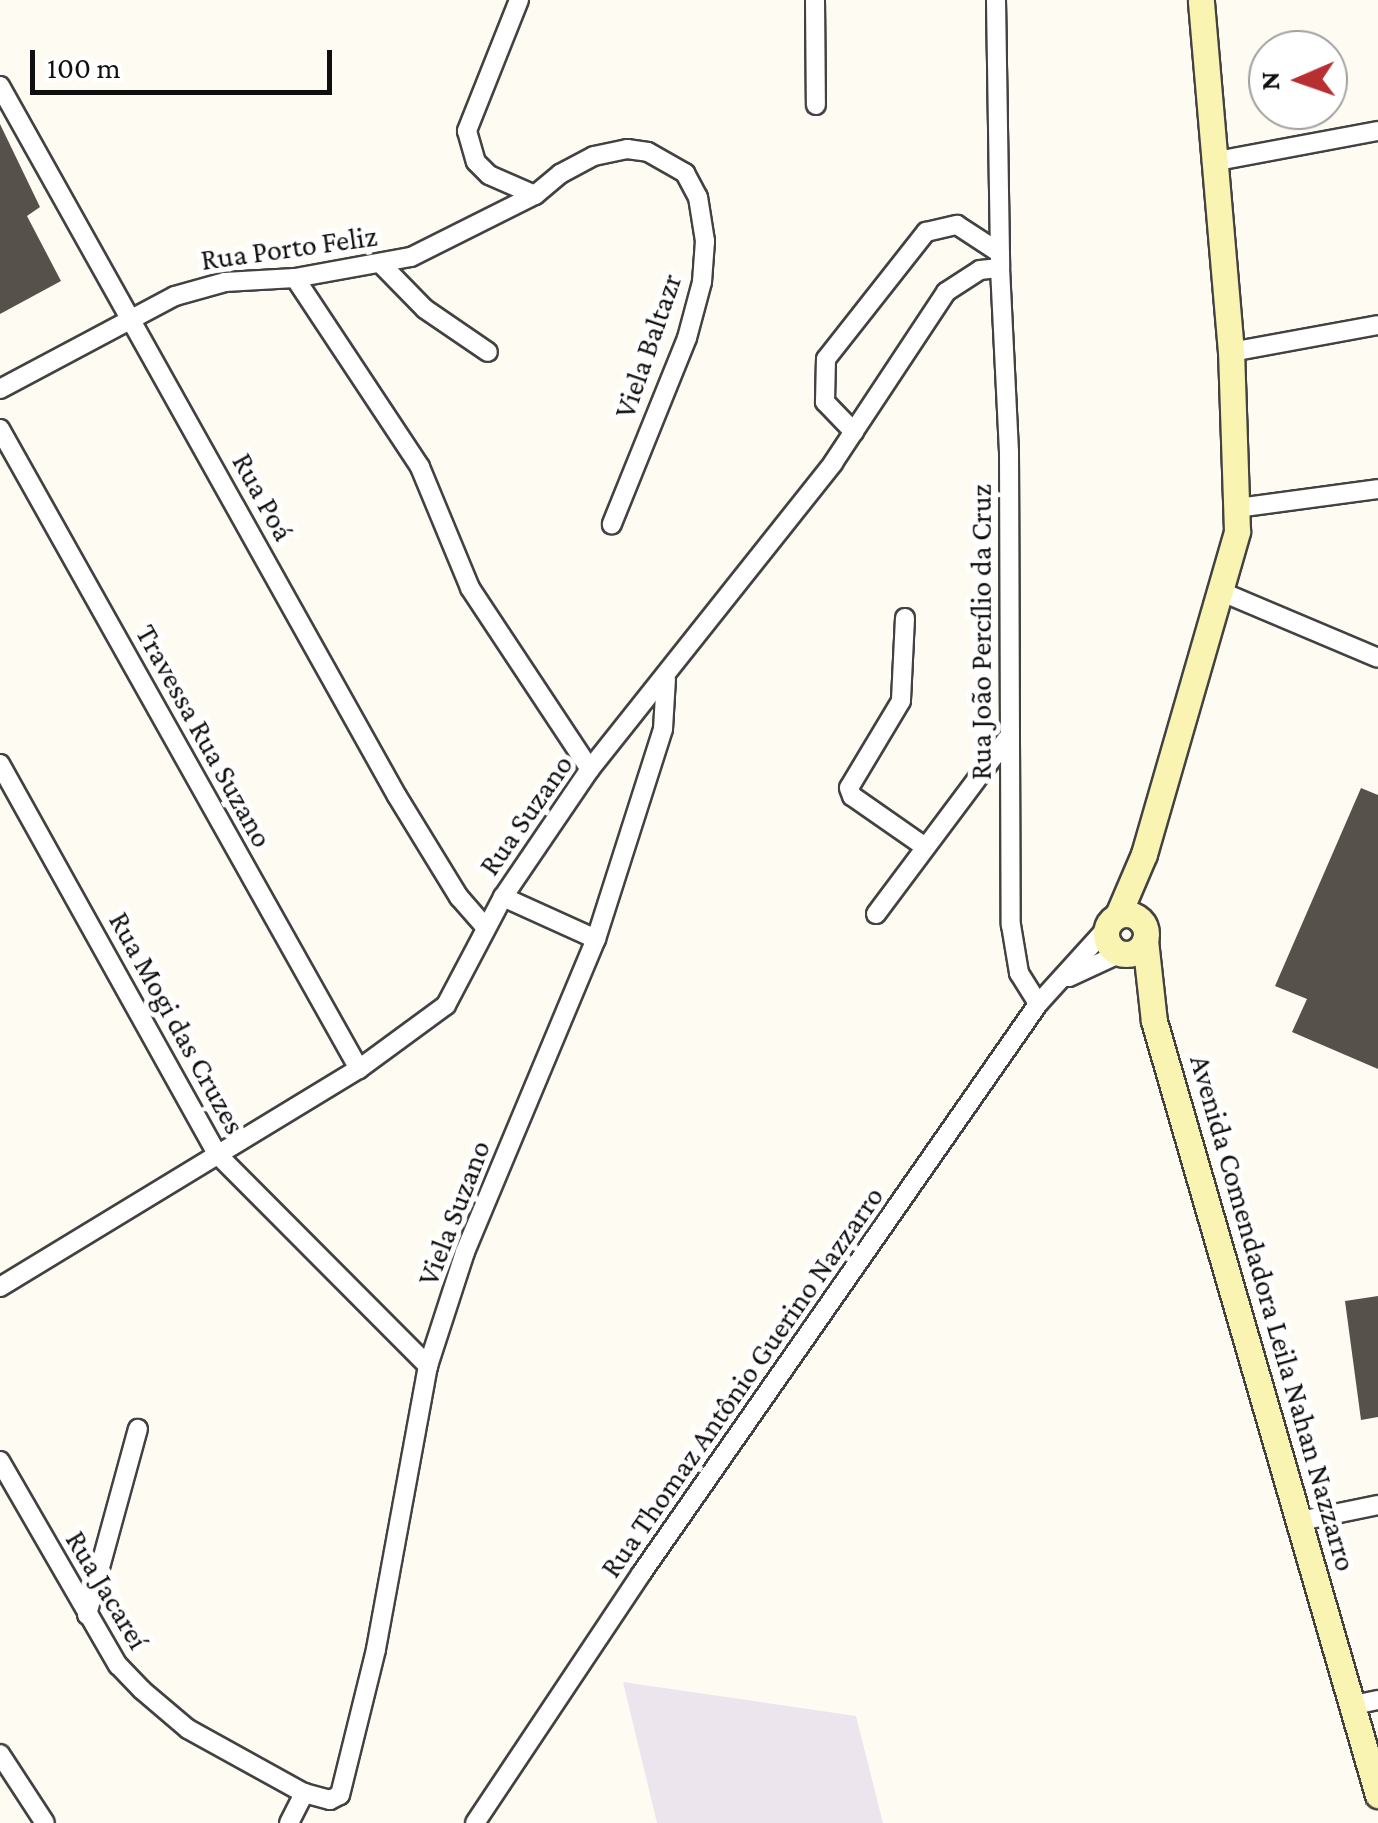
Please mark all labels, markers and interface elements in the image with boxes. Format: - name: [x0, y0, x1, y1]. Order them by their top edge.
- scale bar: [35, 30, 338, 92]
- north arrow: [1248, 30, 1348, 130]
- text: 100 m: [47, 51, 121, 84]
- text: N: [1254, 71, 1285, 91]
- street label: Rua Porto Feliz: [199, 218, 379, 278]
- street label: Viela Baltazr: [607, 269, 689, 423]
- street label: Rua Poá: [224, 447, 302, 547]
- street label: Rua João Percílio da Cruz: [963, 484, 999, 780]
- street label: Travessa Rua Suzano: [128, 618, 280, 854]
- street label: Rua Suzano: [471, 748, 581, 882]
- street label: Rua Mogi das Cruzes: [101, 906, 253, 1140]
- street label: Avenida Comendadora Leila Nahan Nazzarro: [1182, 1051, 1364, 1575]
- street label: Viela Suzano: [410, 1135, 498, 1291]
- street label: Rua Thomaz Antônio Guerino Nazzarro: [593, 1180, 891, 1584]
- street label: Rua Jacareí: [58, 1524, 156, 1656]

